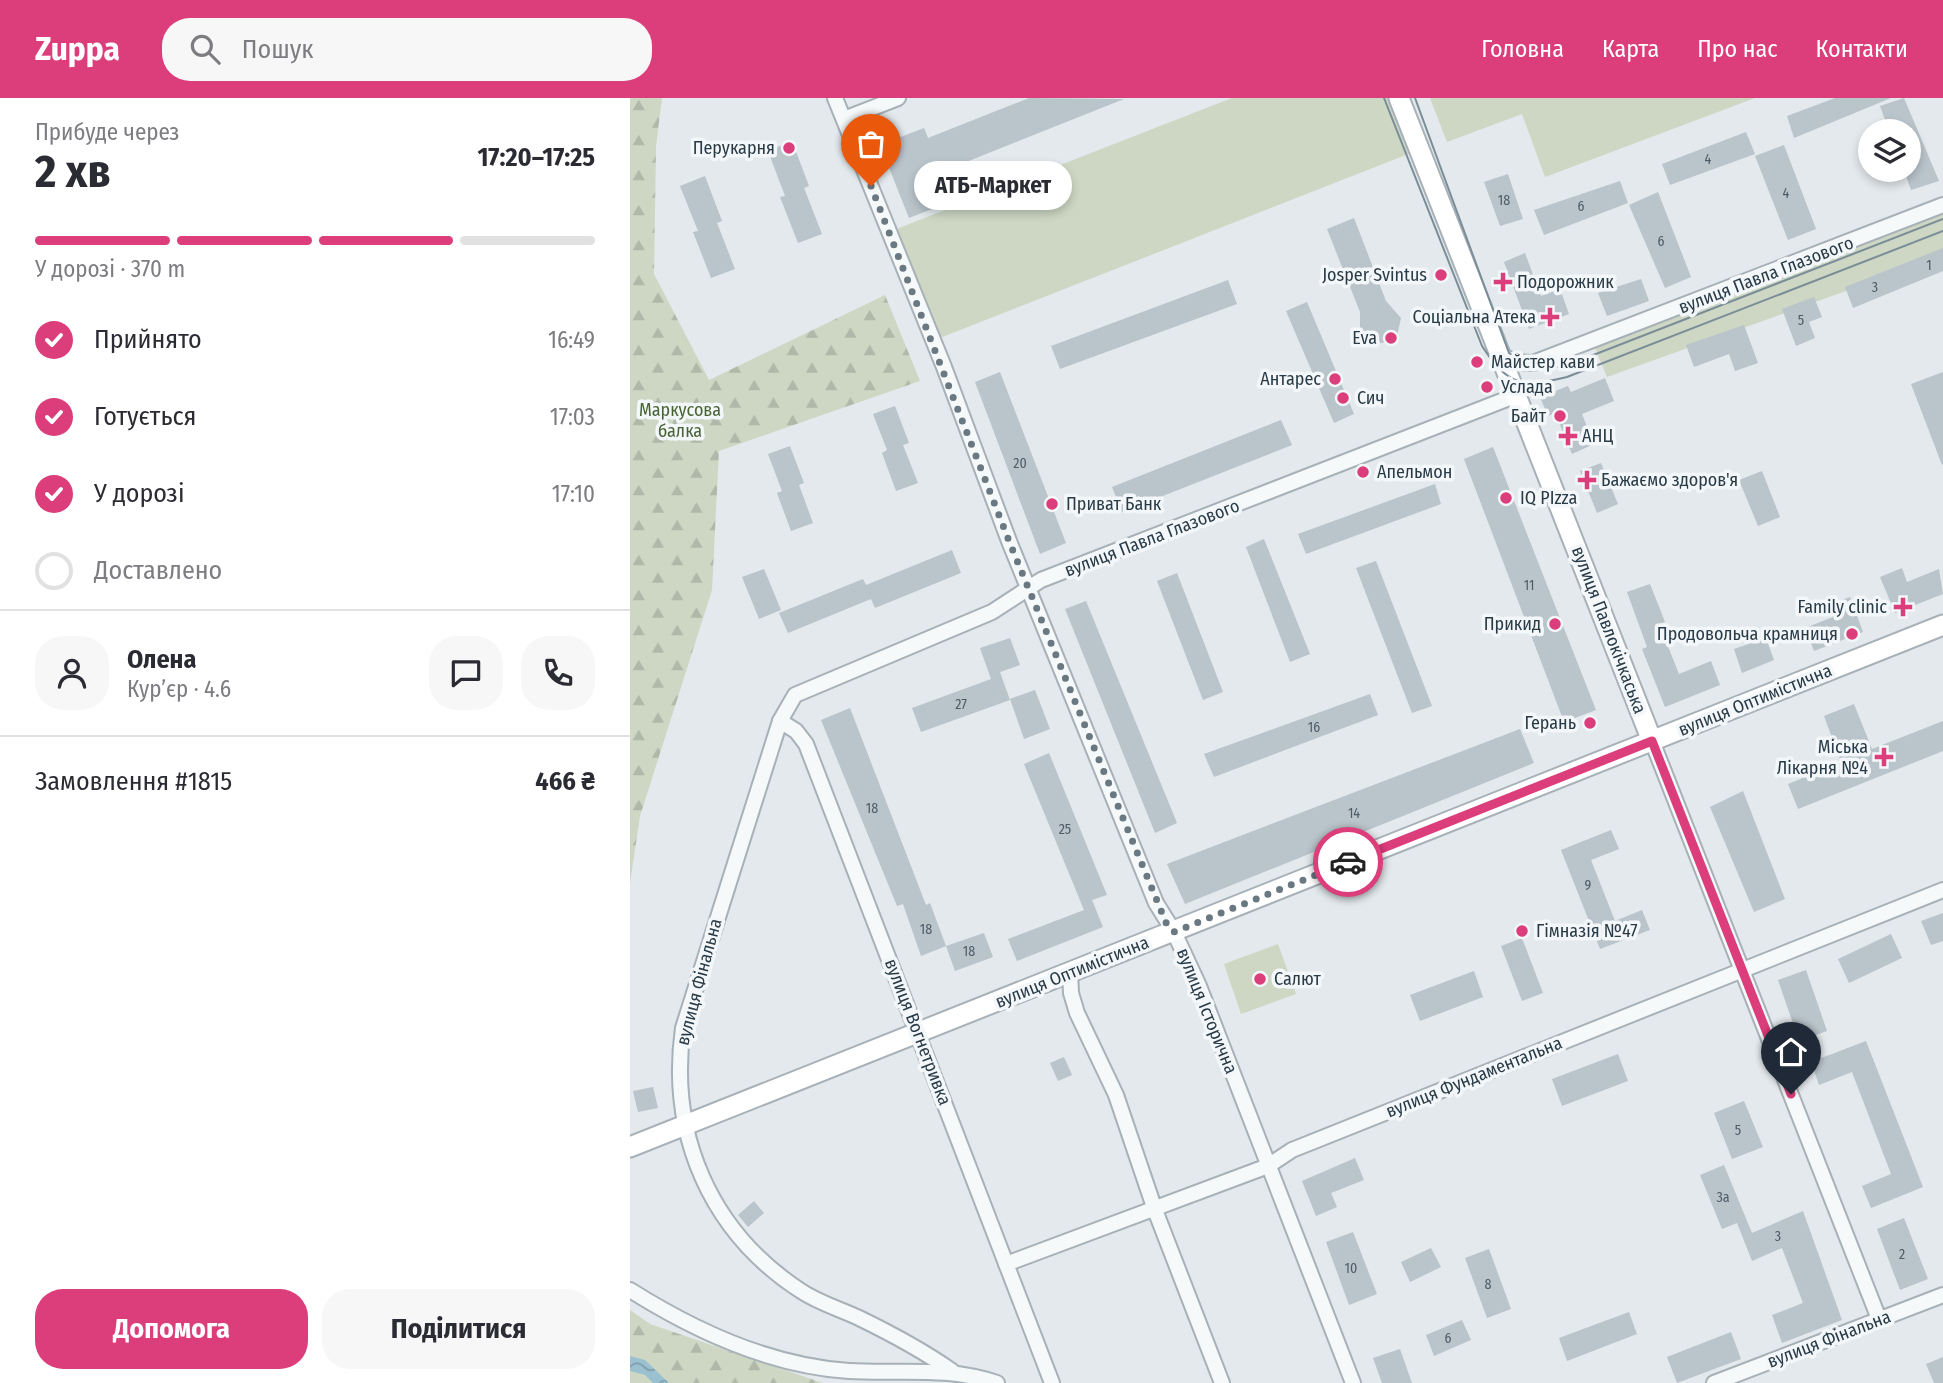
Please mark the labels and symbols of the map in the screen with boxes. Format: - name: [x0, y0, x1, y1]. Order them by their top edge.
- pin: [841, 114, 901, 186]
- place label: Перукарня: [693, 137, 775, 159]
- marker: Перукарня: [781, 140, 797, 156]
- house number: 4: [1705, 151, 1712, 168]
- callout: АТБ-Маркет: [913, 162, 1070, 210]
- house number: 4: [1783, 185, 1790, 202]
- house number: 18: [1498, 192, 1510, 209]
- house number: 6: [1578, 198, 1585, 215]
- street label: вулиця Павла Глазового: [1675, 231, 1857, 319]
- house number: 6: [1658, 233, 1665, 250]
- house number: 1: [1926, 257, 1932, 274]
- place label: Josper Svintus: [1322, 264, 1427, 286]
- marker: Josper Svintus: [1433, 267, 1449, 283]
- place label: Подорожник: [1517, 271, 1614, 293]
- marker: Подорожник: [1495, 274, 1511, 290]
- house number: 3: [1872, 279, 1878, 296]
- place label: Соціальна Атека: [1413, 306, 1536, 328]
- marker: Соціальна Атека: [1542, 309, 1558, 325]
- house number: 5: [1798, 312, 1804, 329]
- place label: Eva: [1352, 327, 1377, 349]
- marker: Eva: [1383, 330, 1399, 346]
- place label: Майстер кави: [1491, 351, 1595, 373]
- marker: Майстер кави: [1469, 354, 1485, 370]
- place label: Антарес: [1260, 368, 1321, 390]
- marker: Антарес: [1327, 371, 1343, 387]
- place label: Услада: [1500, 376, 1553, 398]
- marker: Услада: [1479, 379, 1495, 395]
- place label: Сич: [1357, 387, 1384, 409]
- marker: Сич: [1335, 390, 1351, 406]
- park label: Маркусова балка: [639, 399, 721, 442]
- place label: Байт: [1511, 405, 1547, 427]
- marker: Байт: [1552, 408, 1568, 424]
- place label: АНЦ: [1582, 425, 1613, 447]
- marker: АНЦ: [1560, 428, 1576, 444]
- house number: 20: [1013, 455, 1027, 472]
- place label: Апельмон: [1377, 461, 1452, 483]
- marker: Апельмон: [1355, 464, 1371, 480]
- place label: Бажаємо здоров'я: [1601, 469, 1738, 491]
- marker: Бажаємо здоров'я: [1579, 472, 1595, 488]
- place label: IQ PIzza: [1520, 487, 1577, 509]
- marker: IQ PIzza: [1498, 490, 1514, 506]
- place label: Приват Банк: [1066, 493, 1162, 515]
- street label: вулиця Павла Глазового: [1061, 494, 1243, 582]
- marker: Приват Банк: [1044, 496, 1060, 512]
- street label: вулиця Павлокічкаська: [1567, 543, 1651, 717]
- house number: 11: [1524, 577, 1534, 594]
- place label: Family clinic: [1797, 596, 1887, 618]
- marker: Family clinic: [1893, 597, 1913, 617]
- place label: Прикид: [1484, 613, 1541, 635]
- marker: Прикид: [1547, 616, 1563, 632]
- place label: Продовольча крамниця: [1657, 623, 1838, 645]
- marker: Продовольча крамниця: [1844, 626, 1860, 642]
- street label: вулиця Оптимістична: [1675, 659, 1835, 741]
- house number: 27: [955, 696, 967, 713]
- place label: Герань: [1524, 712, 1576, 734]
- marker: Герань: [1582, 715, 1598, 731]
- house number: 16: [1308, 719, 1320, 736]
- place label: Міська Лікарня №4: [1777, 736, 1868, 779]
- marker: Міська Лікарня №4: [1874, 747, 1894, 767]
- house number: 18: [866, 800, 878, 817]
- house number: 14: [1348, 805, 1360, 822]
- house number: 25: [1059, 821, 1071, 838]
- courier: [1313, 827, 1383, 897]
- house number: 9: [1585, 877, 1592, 894]
- street label: вулиця Фінальна: [671, 916, 727, 1048]
- place label: Гімназія №47: [1536, 920, 1638, 942]
- house number: 18: [920, 921, 932, 938]
- marker: Гімназія №47: [1514, 923, 1530, 939]
- street label: вулиця Оптимістична: [992, 931, 1152, 1013]
- house number: 18: [963, 943, 975, 960]
- street label: вулиця Історична: [1172, 945, 1242, 1077]
- street label: вулиця Вогнетривка: [880, 956, 956, 1109]
- place label: Салют: [1274, 968, 1321, 990]
- marker: Салют: [1252, 971, 1268, 987]
- pin: [1761, 1022, 1821, 1094]
- street label: вулиця Фундаментальна: [1383, 1032, 1565, 1122]
- house number: 5: [1735, 1122, 1741, 1139]
- house number: 3а: [1716, 1189, 1730, 1206]
- house number: 3: [1775, 1228, 1781, 1245]
- house number: 2: [1899, 1246, 1905, 1263]
- house number: 10: [1345, 1260, 1357, 1277]
- house number: 8: [1485, 1276, 1492, 1293]
- street label: вулиця Фінальна: [1764, 1305, 1894, 1373]
- house number: 6: [1445, 1330, 1452, 1347]

